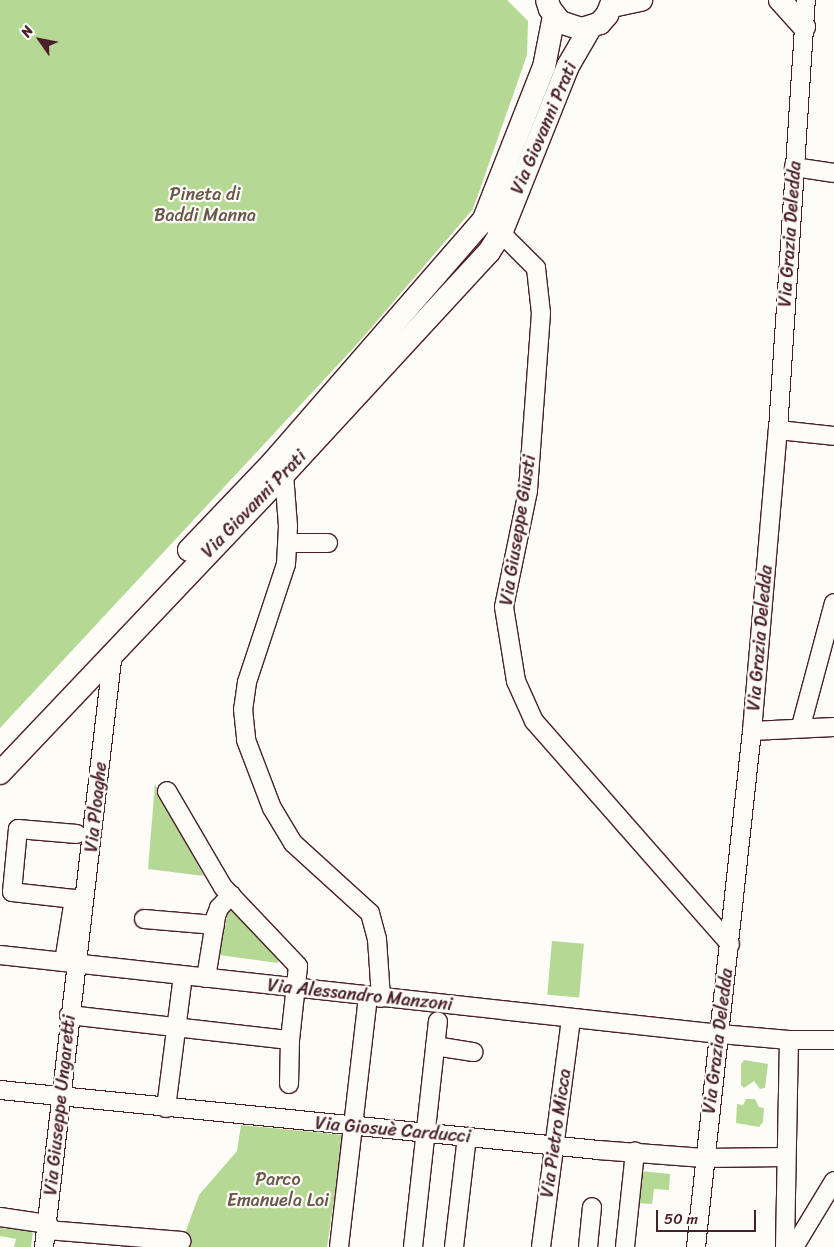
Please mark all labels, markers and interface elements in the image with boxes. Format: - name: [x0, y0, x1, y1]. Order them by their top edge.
- north arrow: [15, 15, 65, 65]
- text: N: [14, 21, 40, 42]
- street label: Via Giovanni Prati: [506, 59, 582, 197]
- street label: Via Grazia Deledda: [774, 160, 806, 308]
- park label: Pineta di Baddi Manna: [154, 184, 256, 226]
- street label: Via Giovanni Prati: [197, 446, 311, 562]
- street label: Via Giuseppe Giusti: [495, 453, 541, 607]
- street label: Via Grazia Deledda: [743, 564, 777, 712]
- street label: Via Ploaghe: [81, 761, 111, 853]
- street label: Via Grazia Deledda: [698, 967, 738, 1115]
- street label: Via Alessandro Manzoni: [266, 975, 454, 1015]
- street label: Via Giuseppe Ungaretti: [40, 1014, 80, 1196]
- street label: Via Pietro Micca: [536, 1067, 576, 1199]
- street label: Via Giosuè Carducci: [314, 1112, 472, 1148]
- park label: Parco Emanuela Loi: [227, 1169, 329, 1212]
- scale bar: [659, 1200, 759, 1232]
- text: 50 m: [664, 1206, 698, 1232]

